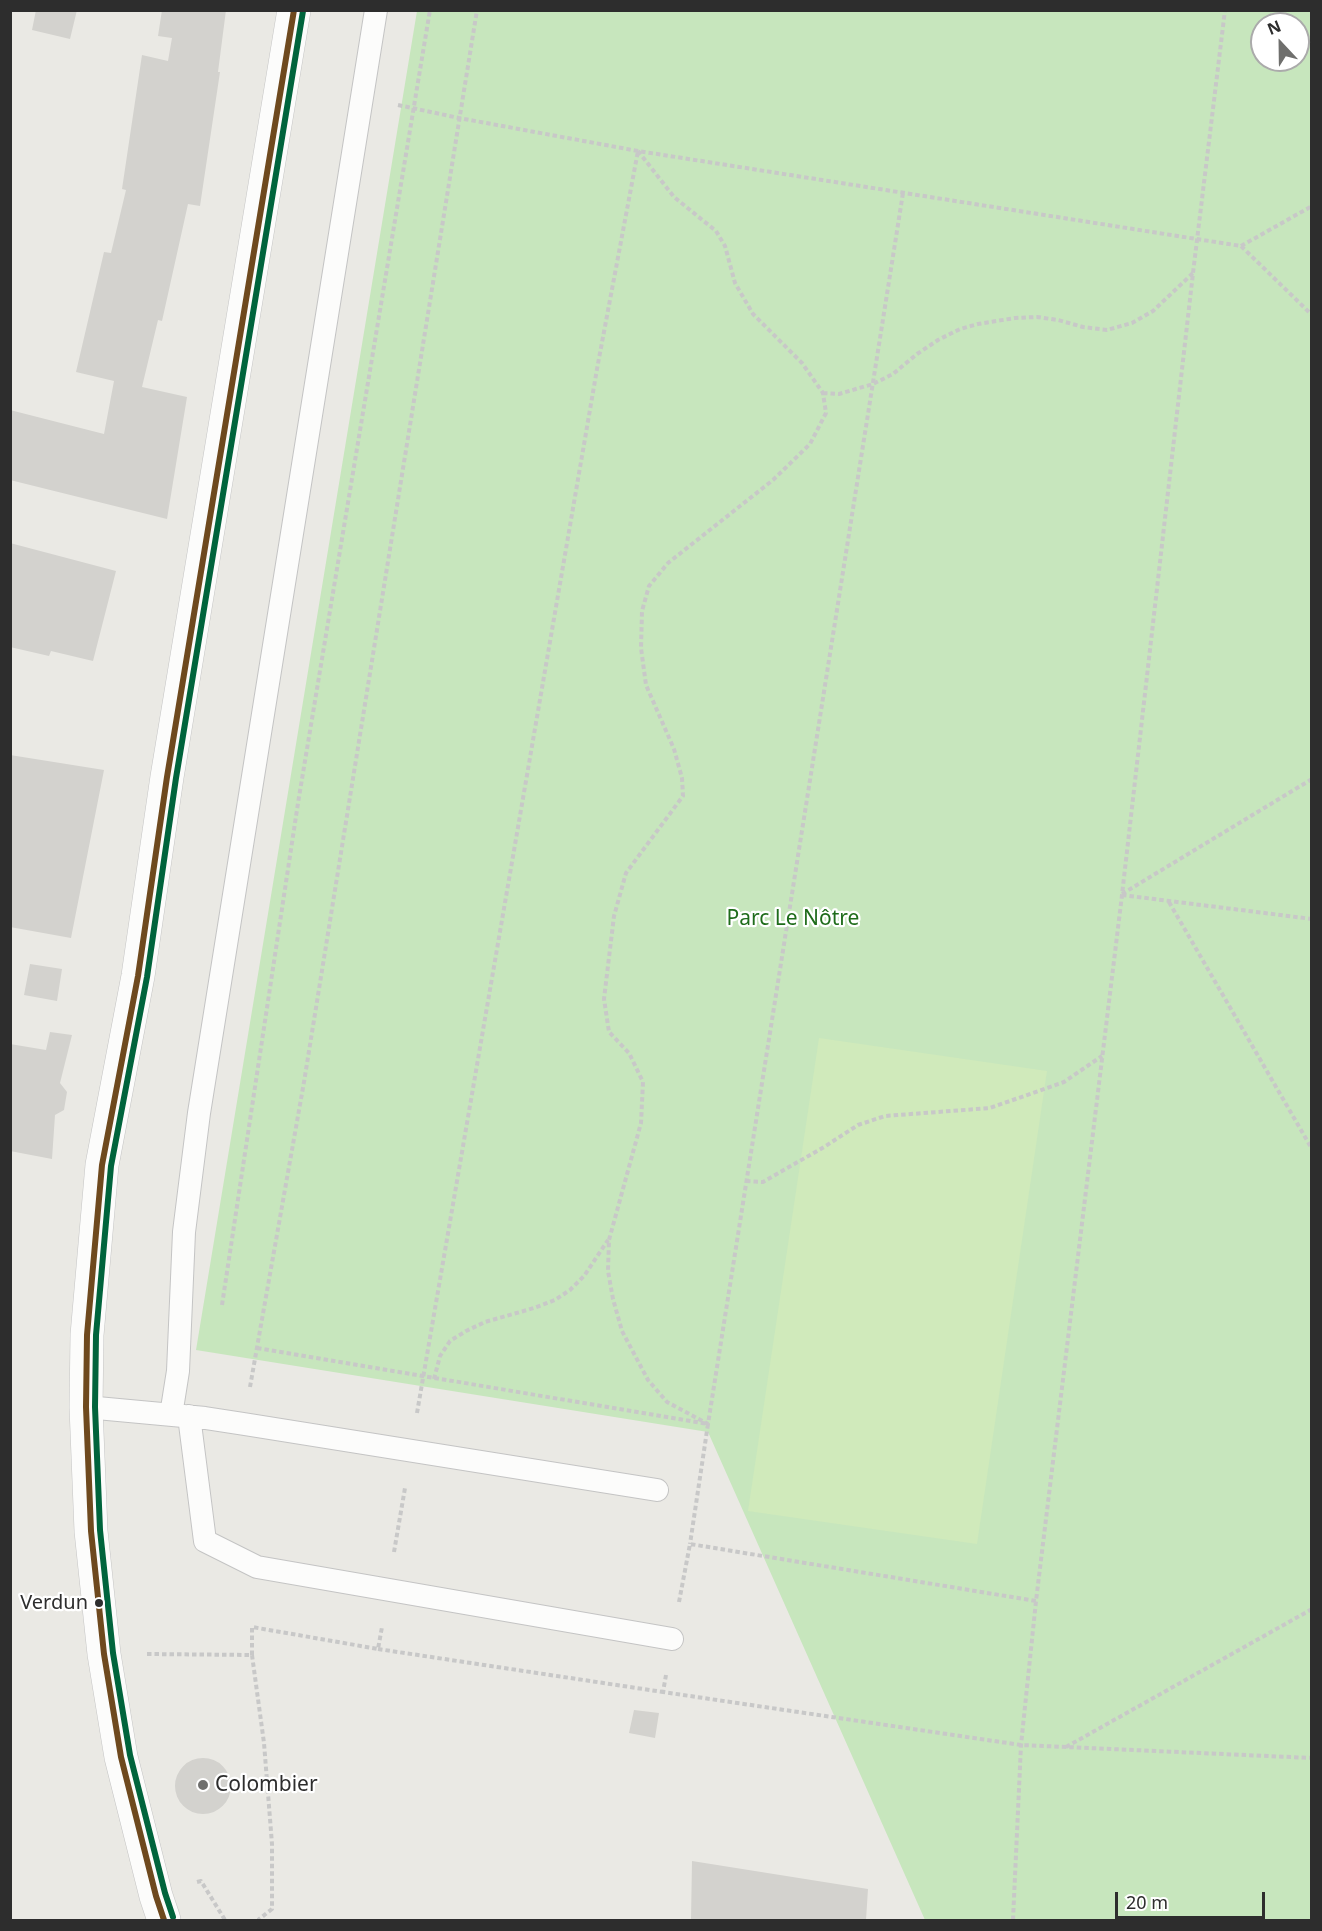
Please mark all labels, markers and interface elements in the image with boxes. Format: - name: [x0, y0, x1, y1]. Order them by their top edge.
- north arrow: [1250, 12, 1310, 72]
- text: N: [1264, 15, 1284, 40]
- park label: Parc Le Nôtre: [727, 906, 859, 932]
- place label: Verdun: [20, 1591, 88, 1615]
- marker: Verdun: [93, 1597, 105, 1609]
- place label: Colombier: [215, 1772, 318, 1798]
- marker: Colombier: [196, 1778, 210, 1792]
- scale bar: [1118, 1880, 1268, 1918]
- text: 20 m: [1126, 1890, 1168, 1914]

